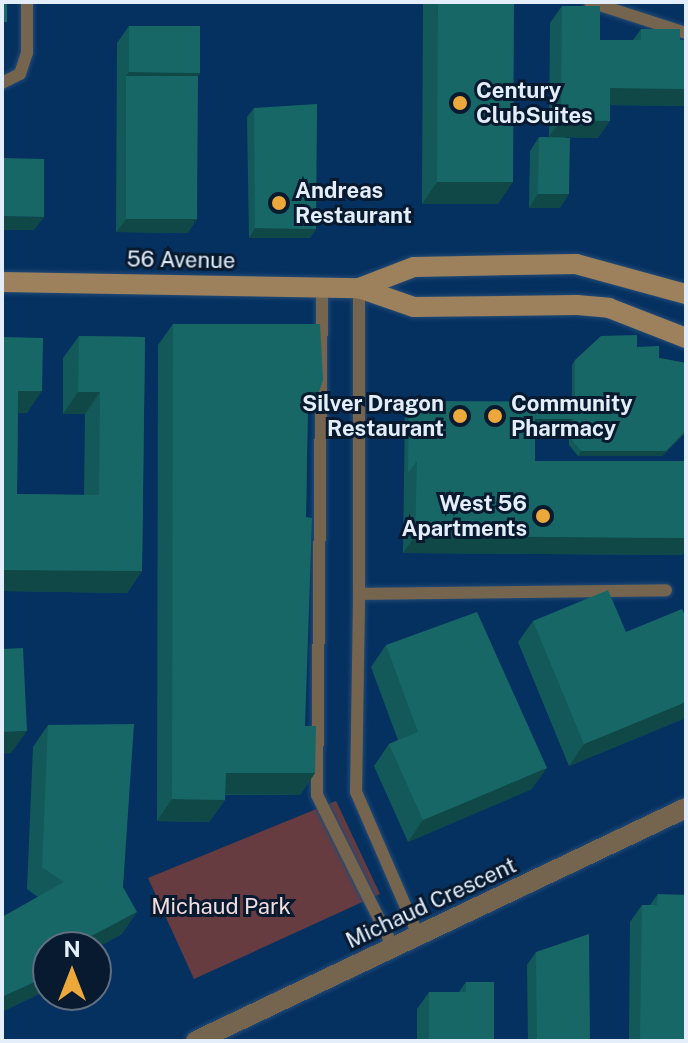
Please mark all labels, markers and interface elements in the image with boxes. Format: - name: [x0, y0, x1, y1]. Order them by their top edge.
- place label: Century ClubSuites: [476, 77, 593, 128]
- marker: Century ClubSuites: [451, 94, 469, 112]
- place label: Andreas Restaurant: [295, 177, 412, 228]
- marker: Andreas Restaurant: [270, 194, 288, 212]
- street label: 56 Avenue: [126, 246, 236, 274]
- place label: Silver Dragon Restaurant: [302, 390, 444, 442]
- place label: Community Pharmacy: [511, 390, 633, 442]
- marker: Silver Dragon Restaurant: [451, 407, 469, 425]
- marker: Community Pharmacy: [486, 407, 504, 425]
- place label: West 56 Apartments: [401, 490, 527, 542]
- marker: West 56 Apartments: [534, 507, 552, 525]
- street label: Michaud Crescent: [342, 852, 520, 954]
- park label: Michaud Park: [151, 894, 291, 920]
- north arrow: [32, 931, 112, 1011]
- text: N: [63, 936, 81, 962]

